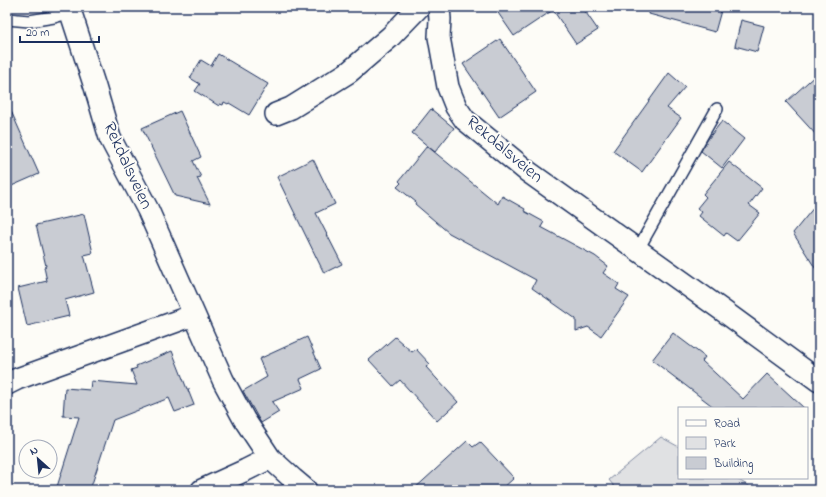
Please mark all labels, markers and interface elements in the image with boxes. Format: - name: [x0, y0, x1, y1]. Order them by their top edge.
- scale bar: [20, 18, 99, 44]
- text: 20 m: [26, 24, 49, 42]
- street label: Rekdalsveien: [460, 110, 548, 190]
- street label: Rekdalsveien: [95, 118, 159, 214]
- legend: [678, 407, 808, 479]
- text: Road: [714, 415, 740, 433]
- text: Park: [714, 435, 736, 453]
- north arrow: [18, 439, 58, 479]
- text: N: [27, 442, 41, 460]
- text: Building: [713, 455, 753, 474]

